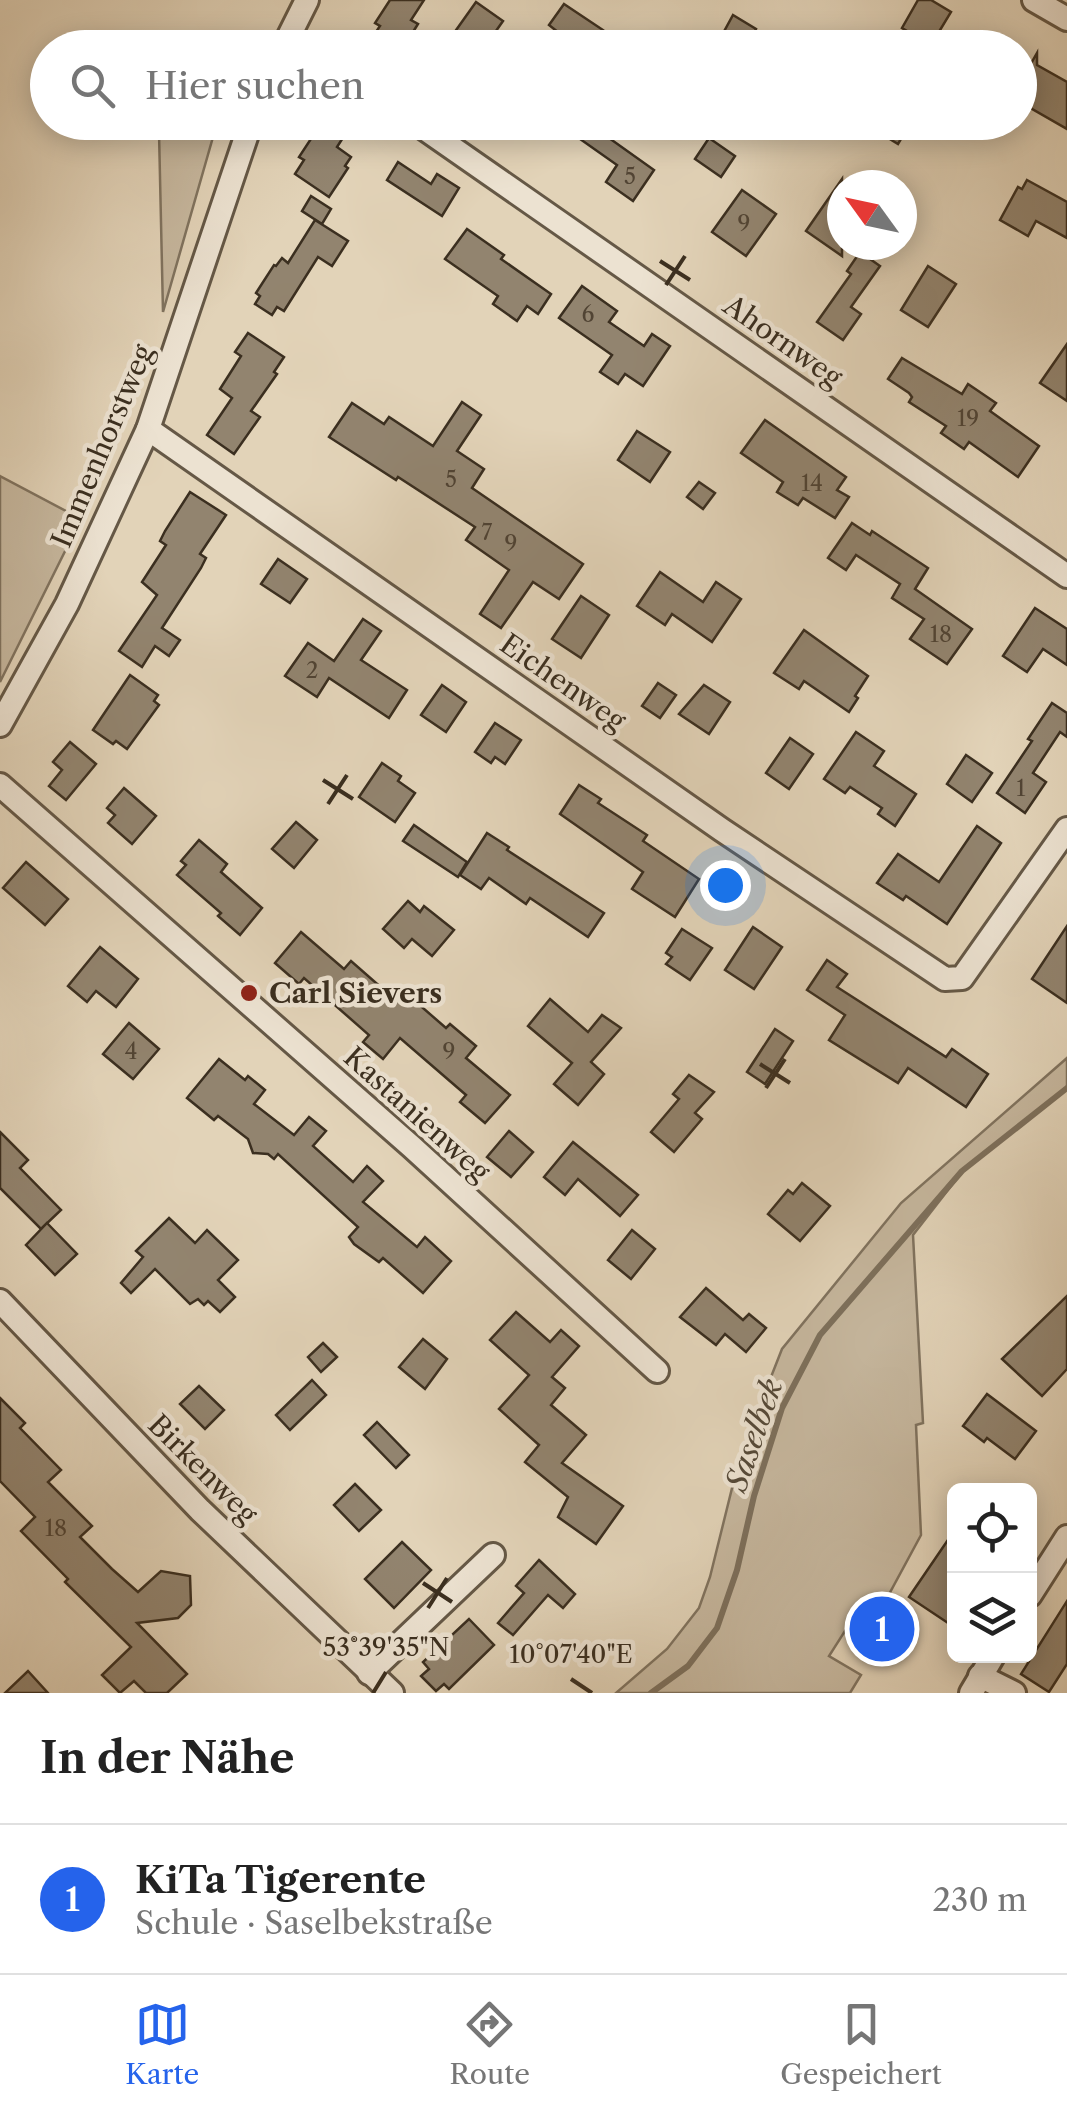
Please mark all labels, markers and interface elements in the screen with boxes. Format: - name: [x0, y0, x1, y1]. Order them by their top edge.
- search box: [30, 30, 1037, 140]
- icon: search: [65, 58, 120, 113]
- text: Hier suchen: [145, 62, 365, 109]
- house number: 5: [624, 163, 636, 190]
- north arrow: [827, 170, 917, 260]
- house number: 9: [738, 210, 750, 237]
- street label: Ahornweg: [716, 287, 849, 394]
- house number: 6: [582, 301, 595, 328]
- street label: Immenhorstweg: [44, 339, 160, 553]
- house number: 19: [957, 405, 979, 432]
- house number: 5: [445, 466, 457, 493]
- house number: 14: [801, 470, 823, 497]
- house number: 7: [482, 519, 493, 546]
- house number: 9: [505, 530, 517, 557]
- house number: 18: [930, 621, 952, 648]
- street label: Eichenweg: [494, 626, 632, 738]
- house number: 2: [306, 657, 318, 684]
- house number: 1: [1016, 775, 1026, 802]
- your location: [700, 860, 751, 911]
- place label: Carl Sievers: [269, 976, 442, 1010]
- marker: Carl Sievers: [238, 982, 260, 1004]
- house number: 4: [125, 1038, 137, 1065]
- house number: 9: [443, 1038, 455, 1065]
- street label: Kastanienweg: [337, 1040, 497, 1189]
- water label: Saselbek: [717, 1374, 791, 1498]
- street label: Birkenweg: [141, 1407, 265, 1531]
- map controls: [947, 1483, 1037, 1663]
- button: locate: [947, 1483, 1037, 1573]
- house number: 18: [45, 1515, 67, 1542]
- button: layers: [947, 1573, 1037, 1663]
- pin: 1: [850, 1592, 914, 1666]
- text: 53°39'35"N: [323, 1632, 449, 1663]
- text: 10°07'40"E: [509, 1639, 633, 1670]
- text: In der Nähe: [40, 1732, 294, 1784]
- text: KiTa Tigerente: [135, 1856, 426, 1903]
- text: 1: [65, 1880, 80, 1919]
- text: 230 m: [932, 1880, 1027, 1919]
- text: Schule · Saselbekstraße: [135, 1903, 493, 1942]
- tab: Karte: [125, 1997, 199, 2091]
- tab: Route: [450, 1997, 530, 2091]
- tab: Gespeichert: [780, 1997, 942, 2091]

